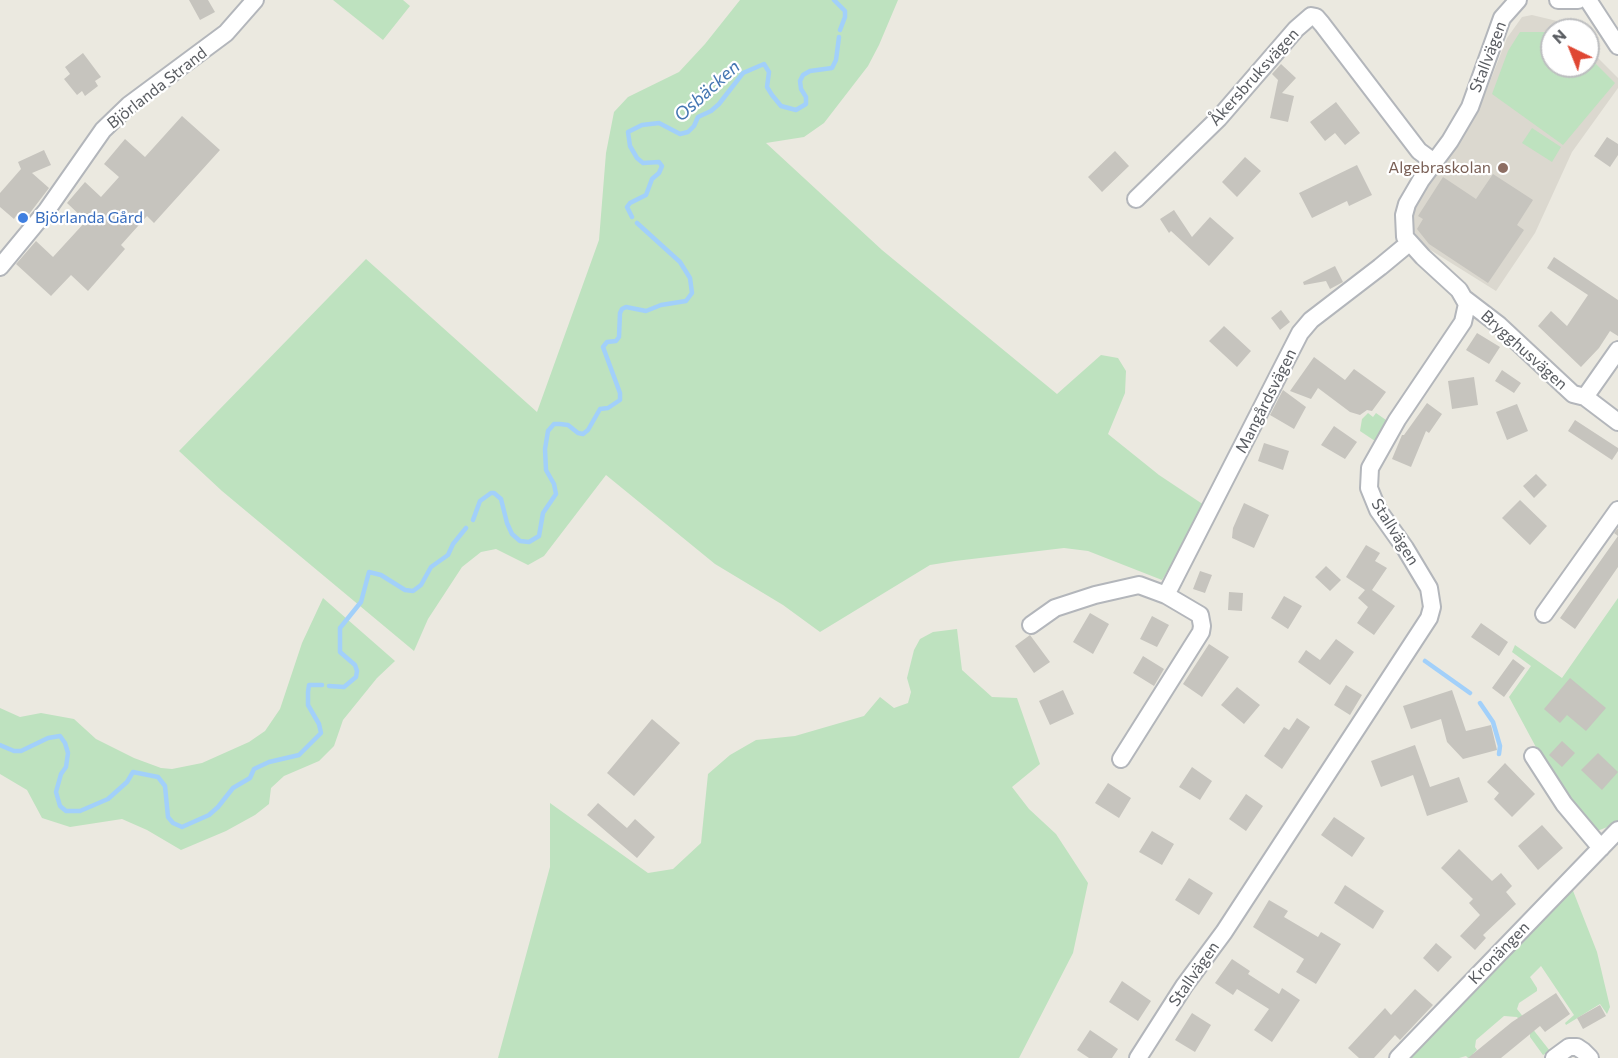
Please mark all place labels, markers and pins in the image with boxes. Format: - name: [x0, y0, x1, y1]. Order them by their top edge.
- place label: Algebraskolan: [1388, 158, 1491, 178]
- marker: Algebraskolan: [1496, 161, 1510, 175]
- place label: Björlanda Gård: [35, 208, 143, 228]
- marker: Björlanda Gård: [16, 211, 30, 225]

